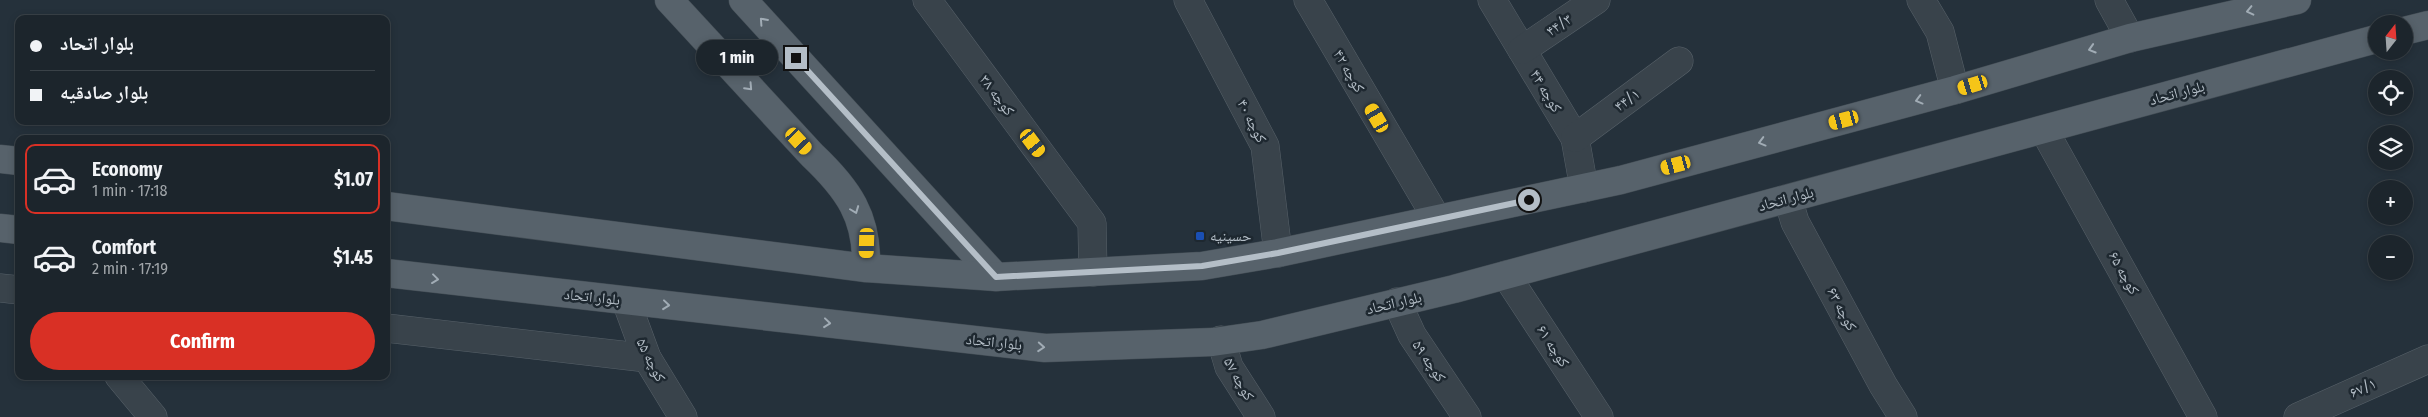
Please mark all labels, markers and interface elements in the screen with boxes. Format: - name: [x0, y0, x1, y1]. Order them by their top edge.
- one-way arrow: [2246, 5, 2255, 16]
- street label: ۴۴/۳: [1543, 10, 1576, 40]
- north arrow: [2368, 15, 2412, 60]
- map controls: [2368, 15, 2413, 280]
- one-way arrow: [759, 18, 768, 27]
- text: بلوار اتحاد: [60, 32, 134, 55]
- callout: 1 min: [696, 40, 778, 76]
- one-way arrow: [2088, 44, 2097, 54]
- street label: کوچه ۴۲: [1330, 46, 1368, 96]
- route end: [785, 47, 807, 69]
- text: 1 min: [720, 48, 754, 67]
- street label: کوچه ۴۴: [1526, 66, 1566, 116]
- button: locate: [2368, 70, 2413, 115]
- street label: کوچه ۳۸: [976, 71, 1018, 119]
- car: [1956, 73, 1989, 97]
- street label: بلوار اتحاد: [2147, 77, 2207, 109]
- text: بلوار صادقیه: [60, 81, 148, 104]
- one-way arrow: [743, 82, 752, 91]
- street label: ۴۴/۱: [1611, 85, 1643, 115]
- one-way arrow: [1915, 94, 1924, 105]
- street label: کوچه ۴۰: [1233, 96, 1271, 146]
- car: [1363, 101, 1390, 135]
- car: [1827, 109, 1860, 131]
- car: [783, 125, 814, 157]
- button: layers: [2368, 125, 2413, 170]
- car: [1017, 127, 1048, 159]
- one-way arrow: [1758, 136, 1767, 147]
- car: [1659, 154, 1692, 176]
- icon: car: [32, 157, 77, 202]
- text: Economy: [92, 158, 162, 181]
- text: $1.07: [334, 168, 373, 191]
- button: +: [2368, 180, 2413, 225]
- text: 1 min · 17:18: [92, 181, 167, 200]
- street label: بلوار اتحاد: [1756, 183, 1816, 215]
- route start: [1518, 189, 1540, 211]
- one-way arrow: [849, 205, 859, 213]
- place label: حسینیه: [1210, 227, 1252, 245]
- car: [858, 228, 875, 258]
- marker: حسینیه: [1194, 230, 1206, 242]
- icon: car: [32, 235, 77, 280]
- button: −: [2368, 235, 2413, 280]
- text: Comfort: [92, 236, 156, 259]
- text: $1.45: [333, 246, 373, 269]
- street label: کوچه ۶۵: [2105, 248, 2143, 298]
- text: 2 min · 17:19: [92, 259, 168, 278]
- one-way arrow: [431, 273, 439, 284]
- street label: کوچه ۶۳: [1823, 284, 1861, 334]
- street label: بلوار اتحاد: [563, 285, 621, 309]
- street label: بلوار اتحاد: [1364, 288, 1424, 318]
- one-way arrow: [662, 299, 670, 310]
- button: Confirm: [30, 312, 375, 370]
- one-way arrow: [823, 317, 831, 328]
- street label: کوچه ۶۱: [1533, 322, 1573, 370]
- street label: بلوار اتحاد: [965, 330, 1023, 354]
- street label: کوچه ۵۵: [632, 335, 670, 385]
- street label: کوچه ۵۹: [1409, 337, 1449, 385]
- one-way arrow: [1037, 341, 1045, 352]
- street label: کوچه ۵۷: [1220, 354, 1258, 404]
- street label: ۶۷/۱: [2347, 374, 2379, 402]

